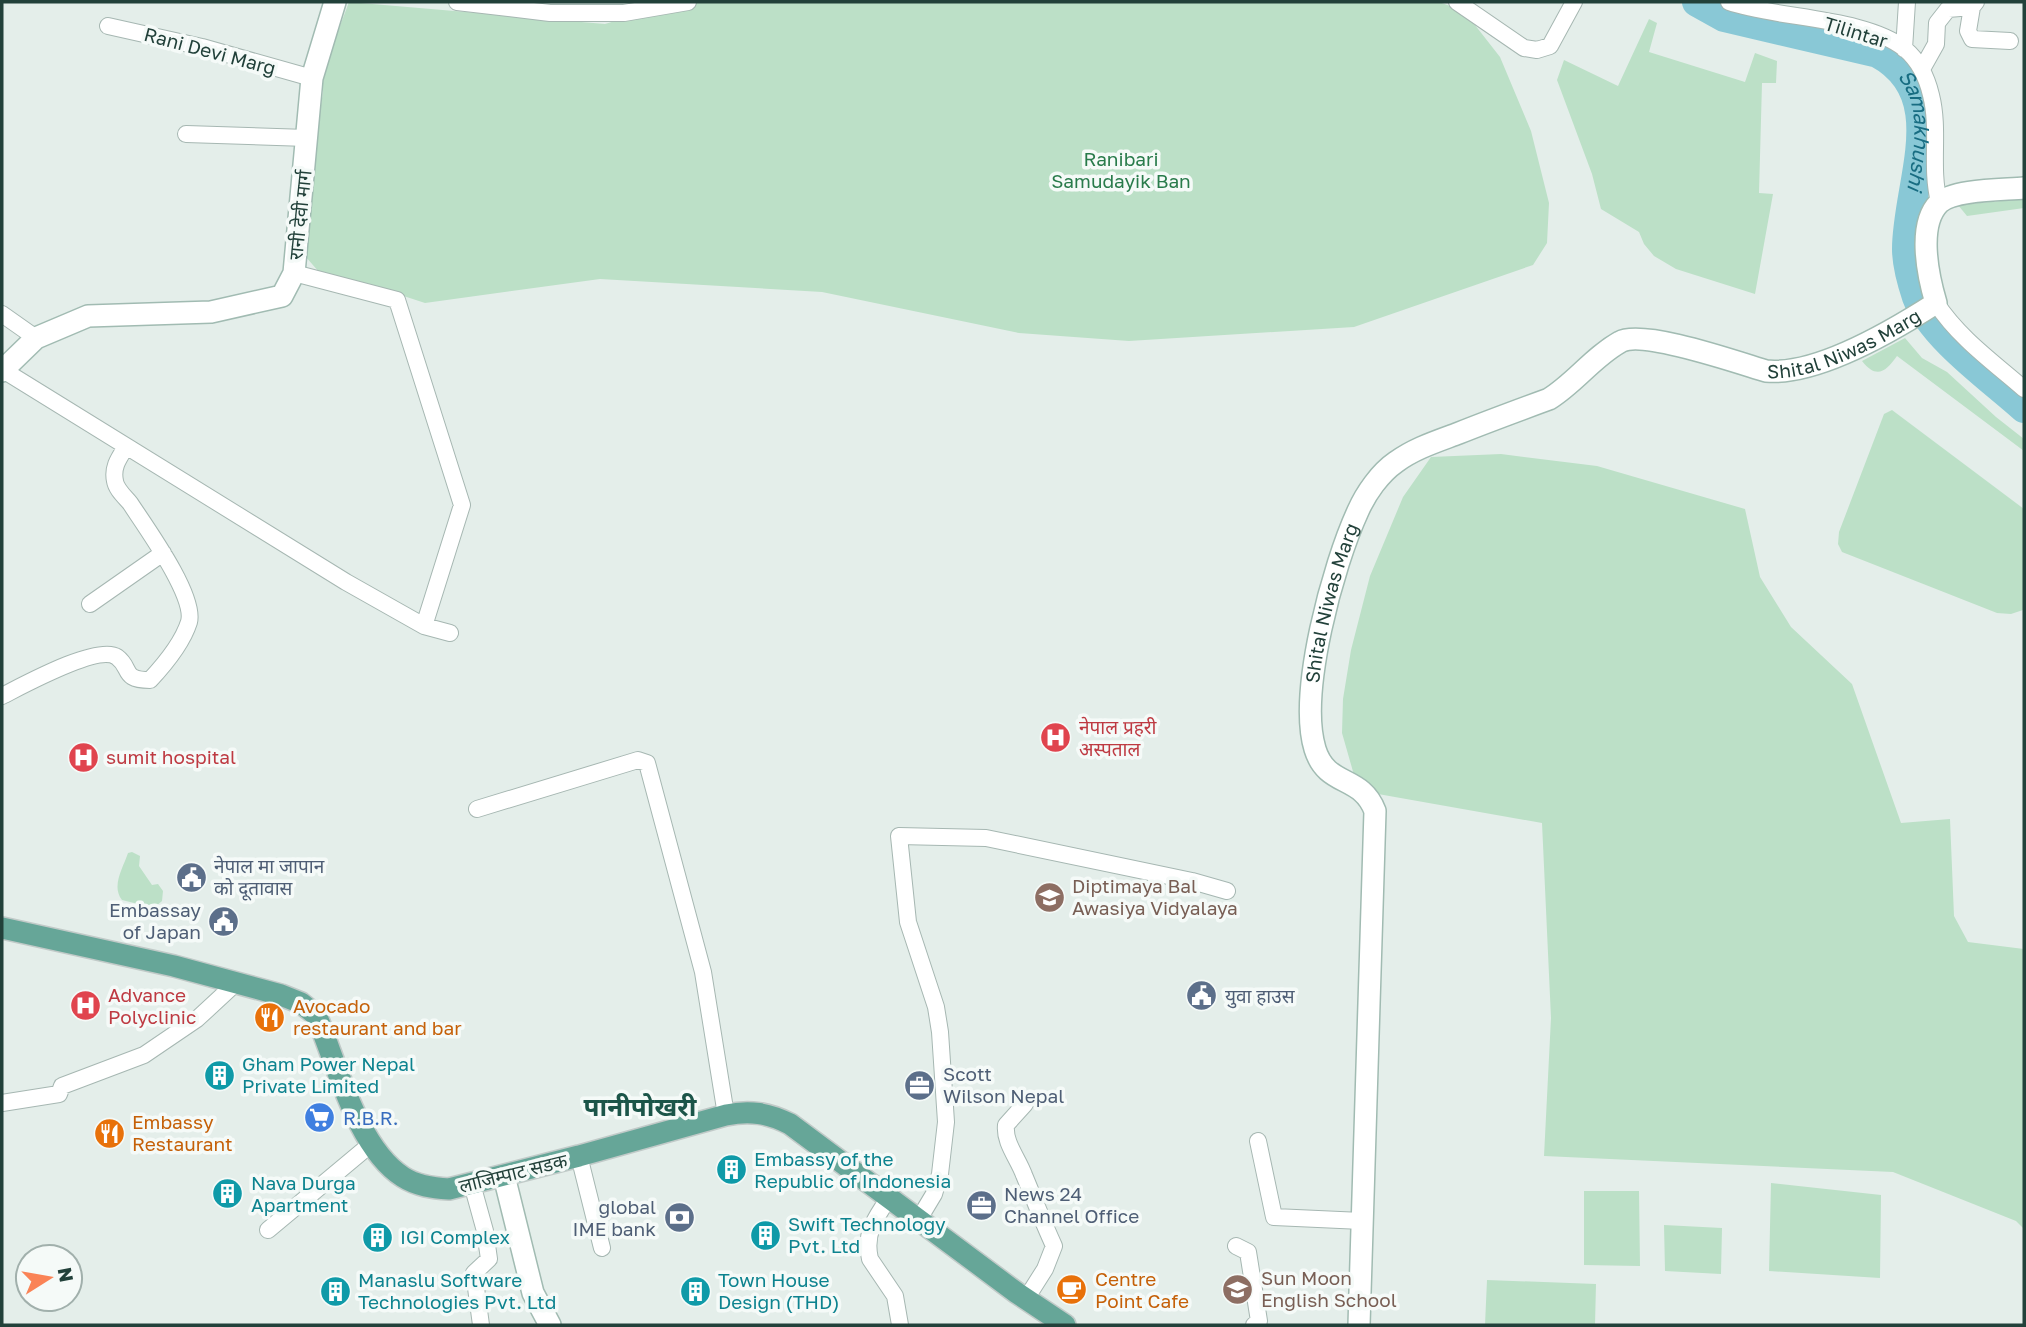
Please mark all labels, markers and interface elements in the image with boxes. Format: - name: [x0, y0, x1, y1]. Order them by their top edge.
- street label: Tilintar: [1822, 11, 1891, 52]
- street label: Rani Devi Marg: [142, 22, 279, 79]
- water label: Samakhushi: [1893, 64, 1935, 195]
- park label: Ranibari Samudayik Ban: [1051, 147, 1191, 192]
- street label: रानी देवी मार्ग: [283, 168, 316, 261]
- street label: Shital Niwas Marg: [1767, 303, 1925, 382]
- street label: Shital Niwas Marg: [1300, 520, 1363, 684]
- place label: नेपाल प्रहरी अस्पताल: [1079, 715, 1158, 760]
- hospital icon: नेपाल प्रहरी अस्पताल: [1039, 721, 1073, 755]
- hospital icon: sumit hospital: [66, 740, 100, 774]
- place label: sumit hospital: [106, 745, 236, 768]
- place label: नेपाल मा जापान को दूतावास: [214, 854, 325, 901]
- public building icon: नेपाल मा जापान को दूतावास: [174, 860, 208, 894]
- place label: Diptimaya Bal Awasiya Vidyalaya: [1072, 874, 1238, 919]
- school or university icon: Diptimaya Bal Awasiya Vidyalaya: [1032, 880, 1066, 914]
- place label: Embassay of Japan: [109, 898, 201, 943]
- public building icon: Embassay of Japan: [207, 904, 241, 938]
- public building icon: युवा हाउस: [1185, 979, 1219, 1013]
- place label: Advance Polyclinic: [108, 983, 196, 1028]
- place label: युवा हाउस: [1225, 984, 1296, 1009]
- hospital icon: Advance Polyclinic: [68, 989, 102, 1023]
- place label: Avocado restaurant and bar: [293, 994, 462, 1039]
- restaurant icon: Avocado restaurant and bar: [253, 1000, 287, 1034]
- place label: Gham Power Nepal Private Limited: [242, 1052, 415, 1097]
- building icon: Gham Power Nepal Private Limited: [202, 1058, 236, 1092]
- place label: Scott Wilson Nepal: [943, 1062, 1064, 1107]
- office icon: Scott Wilson Nepal: [903, 1068, 937, 1102]
- district label: पानीपोखरी: [584, 1091, 698, 1122]
- supermarket icon: R.B.R.: [303, 1101, 337, 1135]
- place label: R.B.R.: [343, 1106, 398, 1129]
- place label: Embassy Restaurant: [132, 1110, 233, 1155]
- restaurant icon: Embassy Restaurant: [92, 1116, 126, 1150]
- place label: Embassy of the Republic of Indonesia: [754, 1147, 951, 1192]
- street label: लाजिम्पाट सडक: [456, 1148, 570, 1197]
- building icon: Embassy of the Republic of Indonesia: [714, 1153, 748, 1187]
- place label: Nava Durga Apartment: [251, 1171, 356, 1216]
- building icon: Nava Durga Apartment: [211, 1177, 245, 1211]
- place label: News 24 Channel Office: [1004, 1182, 1139, 1227]
- office icon: News 24 Channel Office: [964, 1188, 998, 1222]
- place label: global IME bank: [573, 1195, 656, 1240]
- bank icon: global IME bank: [662, 1201, 696, 1235]
- place label: Swift Technology Pvt. Ltd: [788, 1212, 946, 1257]
- building icon: Swift Technology Pvt. Ltd: [748, 1218, 782, 1252]
- building icon: IGI Complex: [360, 1220, 394, 1254]
- place label: IGI Complex: [400, 1225, 510, 1248]
- north arrow: [14, 1243, 84, 1313]
- text: N: [54, 1265, 79, 1284]
- place label: Sun Moon English School: [1261, 1266, 1397, 1311]
- place label: Centre Point Cafe: [1095, 1267, 1189, 1312]
- place label: Manaslu Software Technologies Pvt. Ltd: [358, 1268, 556, 1313]
- place label: Town House Design (THD): [718, 1268, 840, 1313]
- school or university icon: Sun Moon English School: [1221, 1272, 1255, 1306]
- cafe icon: Centre Point Cafe: [1055, 1273, 1089, 1307]
- building icon: Manaslu Software Technologies Pvt. Ltd: [318, 1274, 352, 1308]
- building icon: Town House Design (THD): [678, 1274, 712, 1308]

